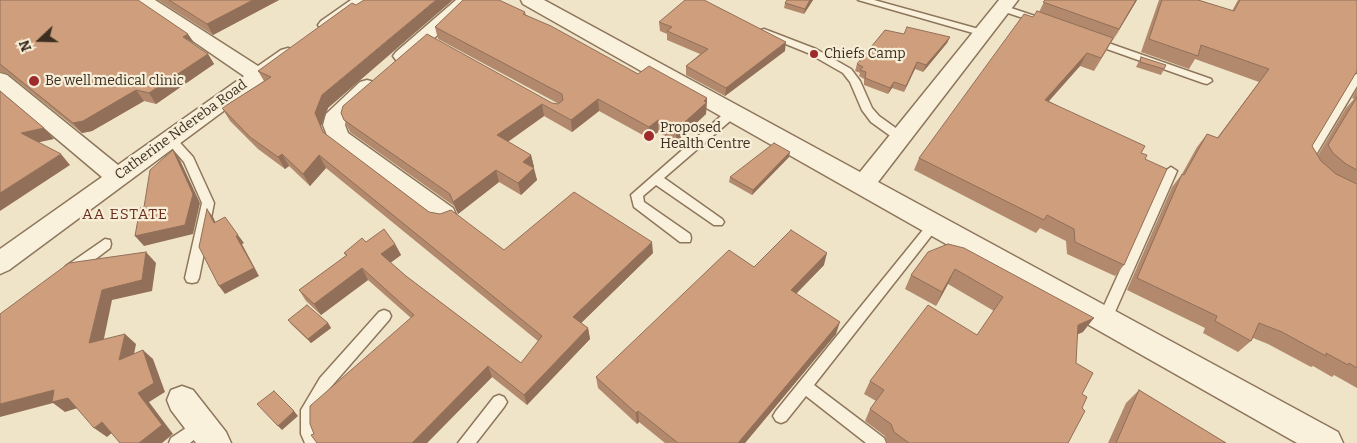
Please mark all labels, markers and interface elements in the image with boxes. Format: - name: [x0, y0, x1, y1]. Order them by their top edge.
- north arrow: [15, 15, 65, 65]
- text: N: [16, 37, 35, 54]
- place label: Chiefs Camp: [824, 46, 906, 62]
- marker: Chiefs Camp: [808, 48, 820, 60]
- place label: Be well medical clinic: [45, 73, 184, 89]
- marker: Be well medical clinic: [27, 74, 41, 88]
- street label: Catherine Ndereba Road: [112, 76, 250, 184]
- place label: Proposed Health Centre: [660, 120, 750, 152]
- marker: Proposed Health Centre: [642, 129, 656, 143]
- district label: AA ESTATE: [81, 206, 169, 224]

